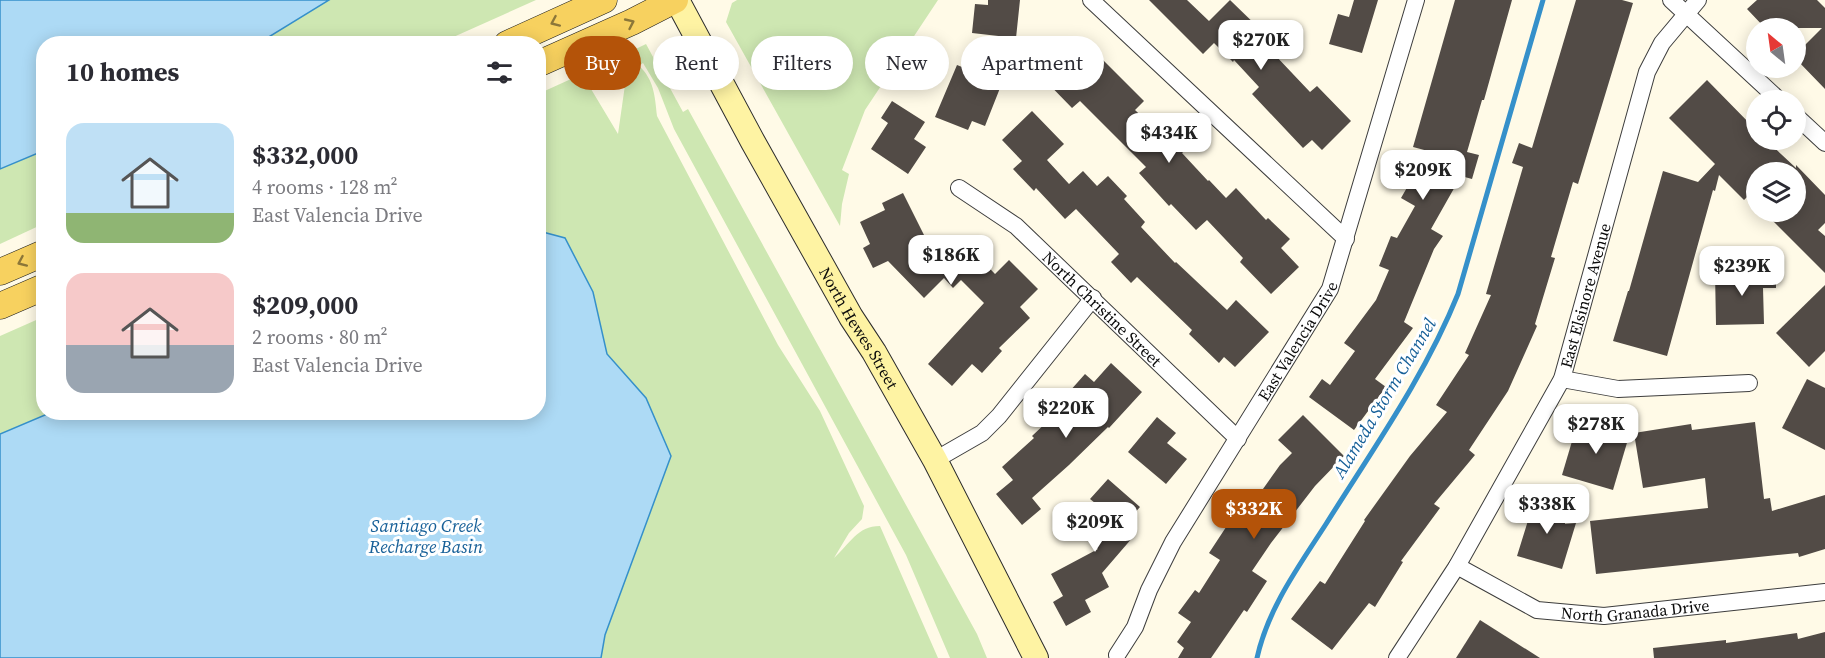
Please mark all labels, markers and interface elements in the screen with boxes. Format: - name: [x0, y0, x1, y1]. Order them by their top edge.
- one-way arrow: [551, 14, 562, 26]
- one-way arrow: [624, 18, 635, 30]
- north arrow: [1746, 18, 1806, 78]
- map controls: [1746, 18, 1806, 222]
- pin: $270K: [1219, 20, 1303, 71]
- text: $270K: [1232, 25, 1290, 53]
- chip: Buy: [564, 36, 641, 90]
- chip: Rent: [653, 36, 739, 90]
- chip: Filters: [751, 36, 853, 90]
- chip: New: [865, 36, 949, 90]
- chip: Apartment: [961, 36, 1104, 90]
- text: 10 homes: [66, 54, 179, 90]
- icon: filters: [483, 56, 516, 89]
- button: locate: [1746, 90, 1806, 150]
- pin: $434K: [1127, 113, 1211, 164]
- text: $434K: [1140, 118, 1198, 146]
- text: $332,000: [252, 137, 358, 173]
- icon: home: [114, 147, 186, 219]
- pin: $209K: [1381, 150, 1465, 201]
- text: $209K: [1394, 155, 1452, 183]
- button: layers: [1746, 162, 1806, 222]
- text: 4 rooms · 128 m²: [252, 173, 398, 201]
- text: East Valencia Drive: [252, 201, 423, 229]
- street label: East Elsinore Avenue: [1555, 220, 1616, 370]
- pin: $186K: [909, 235, 993, 286]
- text: $186K: [922, 240, 980, 268]
- street label: North Christine Street: [1038, 246, 1167, 372]
- pin: $239K: [1700, 246, 1784, 297]
- text: $239K: [1713, 251, 1771, 279]
- one-way arrow: [17, 255, 28, 267]
- street label: North Hewes Street: [814, 263, 904, 394]
- street label: East Valencia Drive: [1252, 279, 1343, 405]
- text: $209,000: [252, 287, 358, 323]
- icon: home: [114, 297, 186, 369]
- water label: Alameda Storm Channel: [1326, 313, 1442, 484]
- text: 2 rooms · 80 m²: [252, 323, 388, 351]
- text: East Valencia Drive: [252, 351, 423, 379]
- pin: $220K: [1024, 388, 1108, 439]
- text: $220K: [1037, 393, 1095, 421]
- pin: $278K: [1554, 404, 1638, 455]
- text: $278K: [1567, 409, 1625, 437]
- pin: $338K: [1505, 484, 1589, 535]
- pin: $332K: [1212, 489, 1296, 540]
- text: $338K: [1518, 489, 1576, 517]
- text: $332K: [1225, 494, 1283, 522]
- pin: $209K: [1053, 502, 1137, 553]
- text: $209K: [1066, 507, 1124, 535]
- water label: Santiago Creek Recharge Basin: [368, 513, 483, 559]
- street label: North Granada Drive: [1560, 594, 1710, 627]

